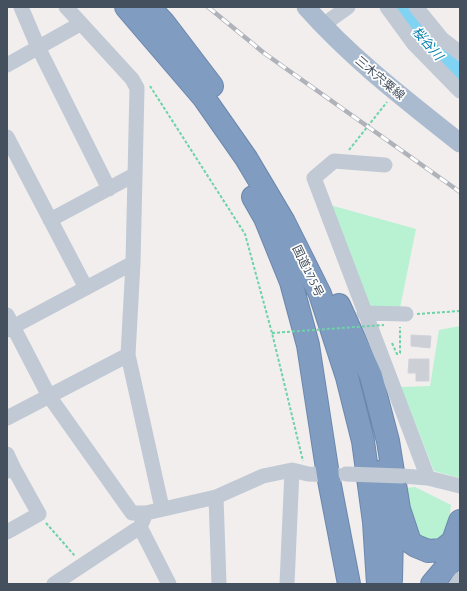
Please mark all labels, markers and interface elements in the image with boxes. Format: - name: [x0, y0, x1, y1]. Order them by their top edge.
- water label: 桜谷川: [408, 23, 448, 65]
- street label: 三木宍粟線: [353, 53, 408, 103]
- street label: 国道175号: [290, 242, 327, 299]

